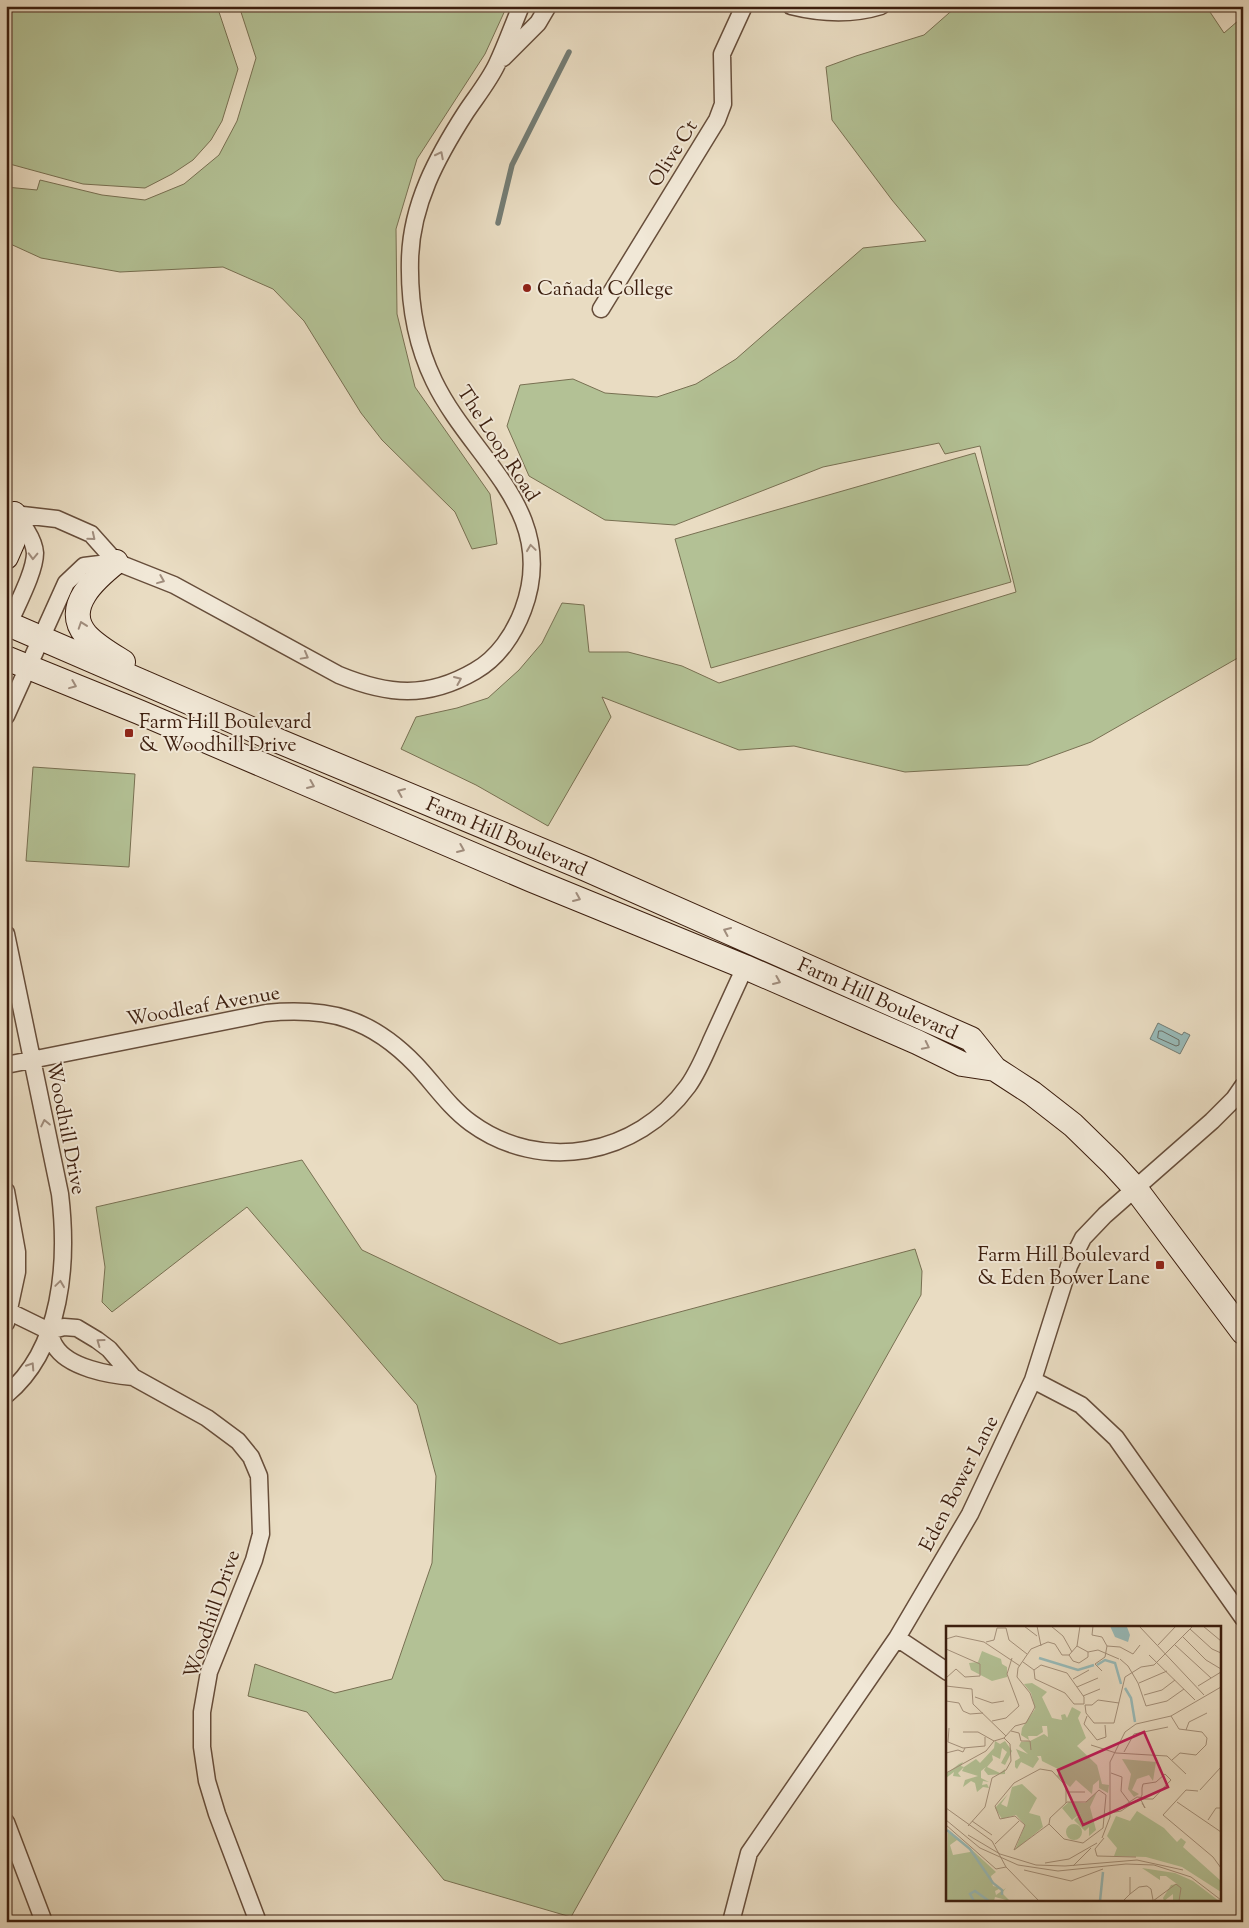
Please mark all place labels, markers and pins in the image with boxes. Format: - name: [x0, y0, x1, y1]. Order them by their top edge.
- place label: Cañada College: [537, 276, 673, 305]
- marker: Cañada College: [521, 282, 533, 294]
- place label: Farm Hill Boulevard & Woodhill Drive: [139, 709, 312, 761]
- marker: Farm Hill Boulevard & Woodhill Drive: [123, 727, 135, 739]
- place label: Farm Hill Boulevard & Eden Bower Lane: [977, 1242, 1150, 1294]
- marker: Farm Hill Boulevard & Eden Bower Lane: [1154, 1259, 1166, 1271]

